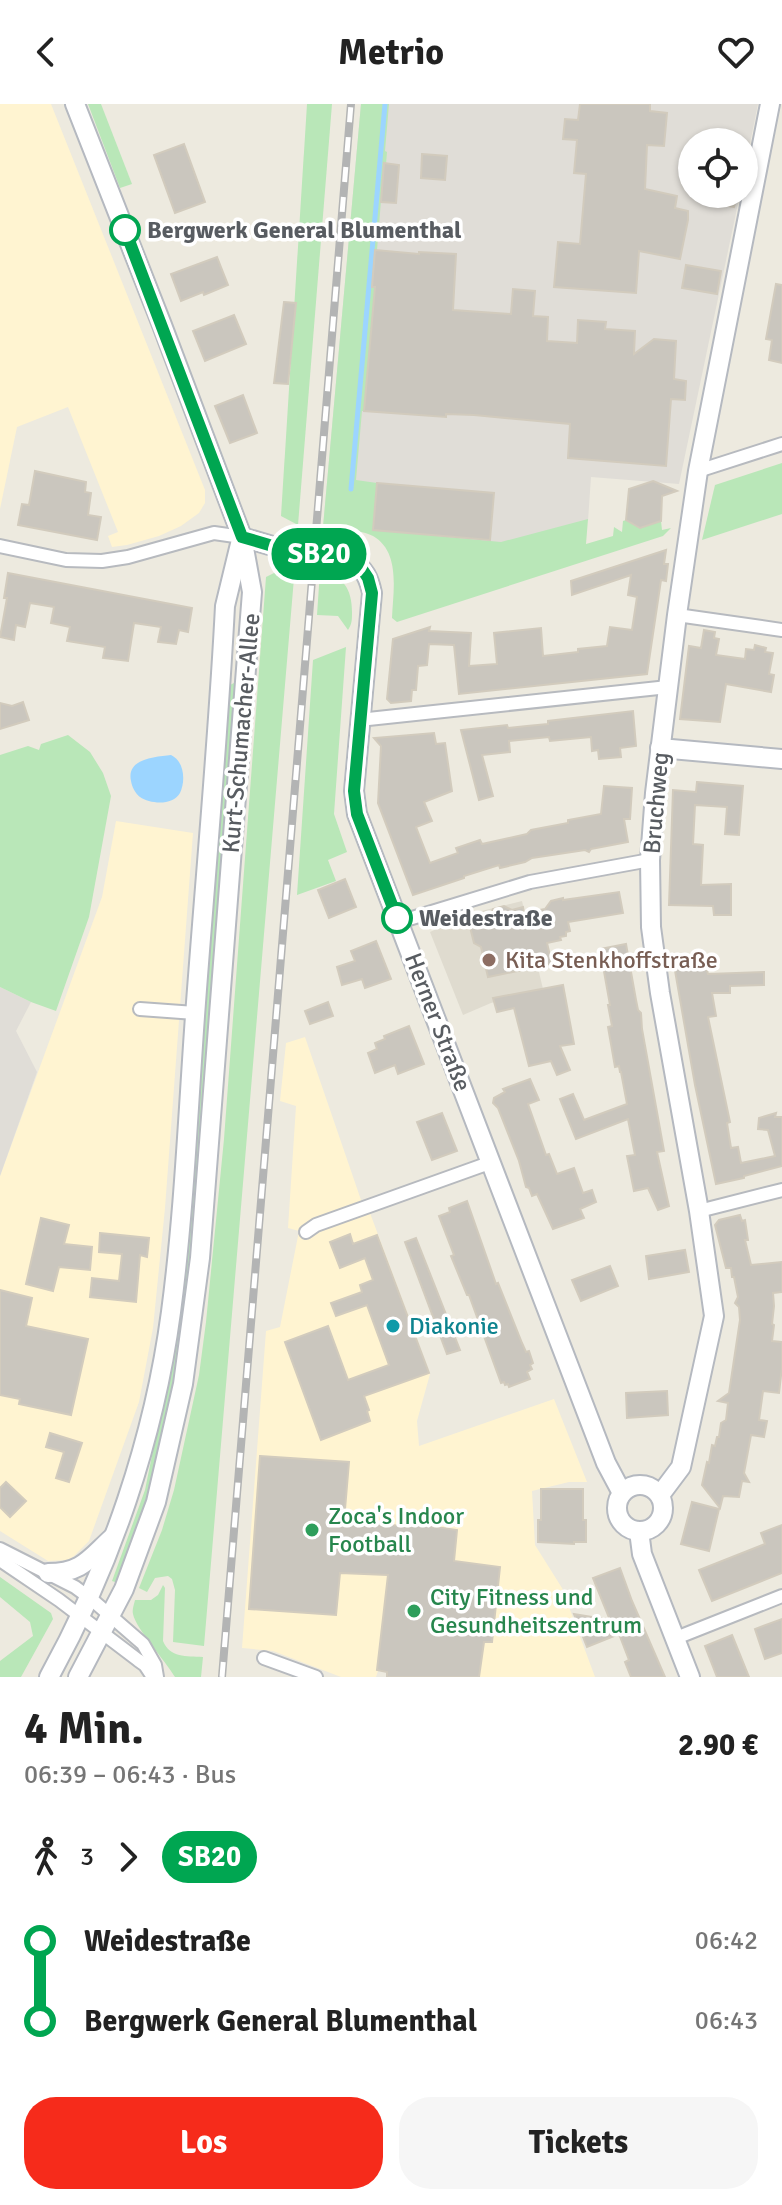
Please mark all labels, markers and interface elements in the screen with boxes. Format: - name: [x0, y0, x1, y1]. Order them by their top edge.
- icon: back: [24, 30, 68, 74]
- text: Metrio: [338, 30, 444, 75]
- icon: heart: [714, 30, 758, 74]
- map controls: [678, 128, 758, 208]
- button: locate: [678, 128, 758, 208]
- marker: Bergwerk General Blumenthal: [110, 215, 140, 245]
- place label: Bergwerk General Blumenthal: [147, 215, 462, 245]
- line badge: SB20: [263, 528, 375, 580]
- text: SB20: [287, 537, 351, 571]
- street label: Kurt-Schumacher-Allee: [216, 612, 266, 854]
- street label: Bruchweg: [637, 751, 675, 855]
- marker: Weidestraße: [382, 903, 412, 933]
- place label: Weidestraße: [419, 903, 553, 933]
- place label: Kita Stenkhoffstraße: [505, 945, 718, 975]
- street label: Herner Straße: [398, 949, 478, 1095]
- marker: Kita Stenkhoffstraße: [480, 951, 498, 969]
- place label: Diakonie: [409, 1311, 499, 1341]
- marker: Diakonie: [384, 1317, 402, 1335]
- place label: Zoca's Indoor Football: [328, 1501, 464, 1559]
- marker: Zoca's Indoor Football: [303, 1521, 321, 1539]
- place label: City Fitness und Gesundheitszentrum: [430, 1582, 642, 1640]
- marker: City Fitness und Gesundheitszentrum: [405, 1602, 423, 1620]
- text: 4 Min.: [24, 1702, 144, 1756]
- text: 2.90 €: [678, 1727, 758, 1764]
- text: 06:39 – 06:43 · Bus: [24, 1759, 236, 1791]
- icon: walk: [24, 1835, 68, 1879]
- icon: forward: [106, 1835, 150, 1879]
- text: SB20: [178, 1840, 241, 1874]
- text: 3: [80, 1841, 94, 1873]
- text: Weidestraße: [84, 1923, 251, 1960]
- text: 06:42: [695, 1925, 758, 1957]
- text: Bergwerk General Blumenthal: [84, 2003, 477, 2040]
- text: 06:43: [695, 2005, 758, 2037]
- button: Los: [24, 2097, 383, 2189]
- button: Tickets: [399, 2097, 758, 2189]

